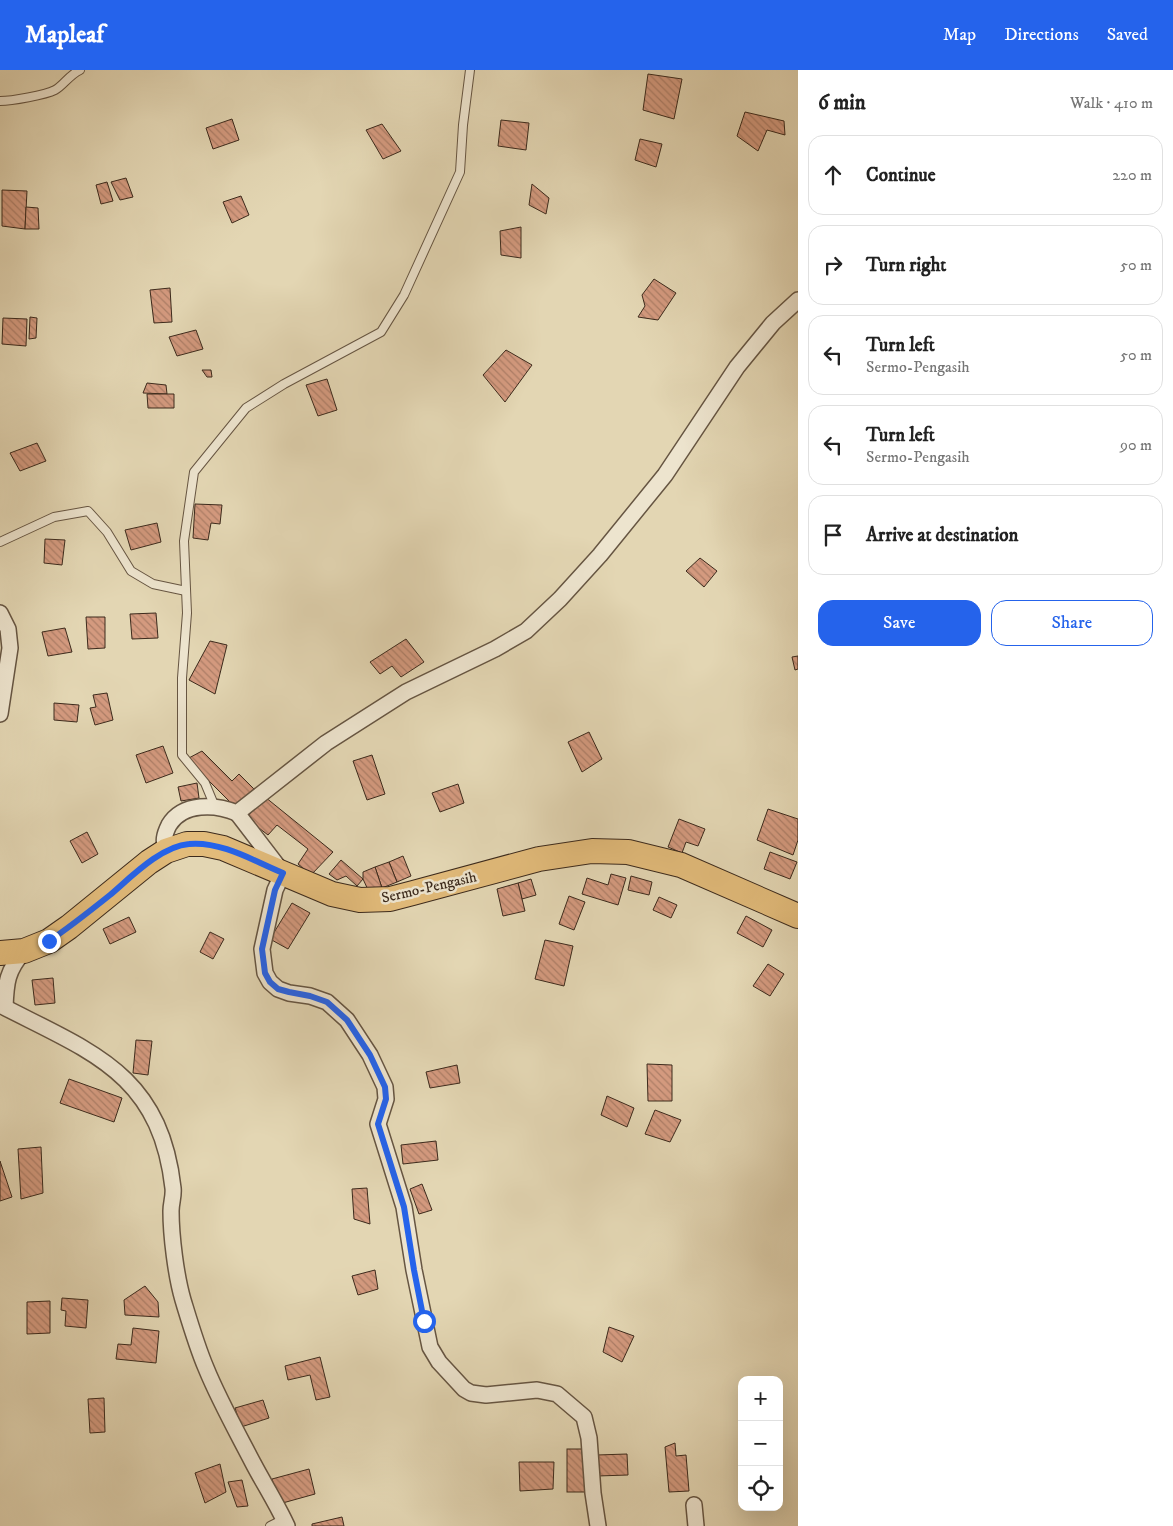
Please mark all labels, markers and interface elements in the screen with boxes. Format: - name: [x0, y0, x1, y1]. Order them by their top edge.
- text: Mapleaf: [25, 20, 104, 50]
- text: Map: [943, 24, 976, 46]
- text: Directions: [1004, 24, 1079, 46]
- text: Saved: [1107, 24, 1148, 46]
- text: 6 min: [818, 90, 866, 116]
- text: Walk · 410 m: [1070, 93, 1153, 113]
- icon: ahead: [819, 161, 847, 189]
- text: Continue: [866, 164, 936, 187]
- text: 220 m: [1112, 165, 1152, 185]
- icon: right: [819, 251, 847, 279]
- text: Turn right: [866, 254, 946, 277]
- text: 50 m: [1120, 255, 1152, 275]
- text: Turn left: [866, 334, 935, 357]
- icon: left: [819, 341, 847, 369]
- text: 50 m: [1120, 345, 1152, 365]
- text: Sermo-Pengasih: [866, 357, 970, 377]
- text: Turn left: [866, 424, 935, 447]
- icon: left: [819, 431, 847, 459]
- text: 90 m: [1120, 435, 1152, 455]
- text: Sermo-Pengasih: [866, 447, 970, 467]
- icon: arrive: [819, 521, 847, 549]
- text: Arrive at destination: [866, 524, 1018, 547]
- button: Save: [818, 600, 981, 646]
- button: Share: [991, 600, 1153, 646]
- street label: Sermo-Pengasih: [380, 867, 479, 908]
- route end: [38, 930, 61, 953]
- route start: [413, 1310, 436, 1333]
- map controls: [738, 1376, 783, 1511]
- button: +: [738, 1376, 783, 1421]
- button: −: [738, 1421, 783, 1466]
- button: locate: [738, 1466, 783, 1511]

